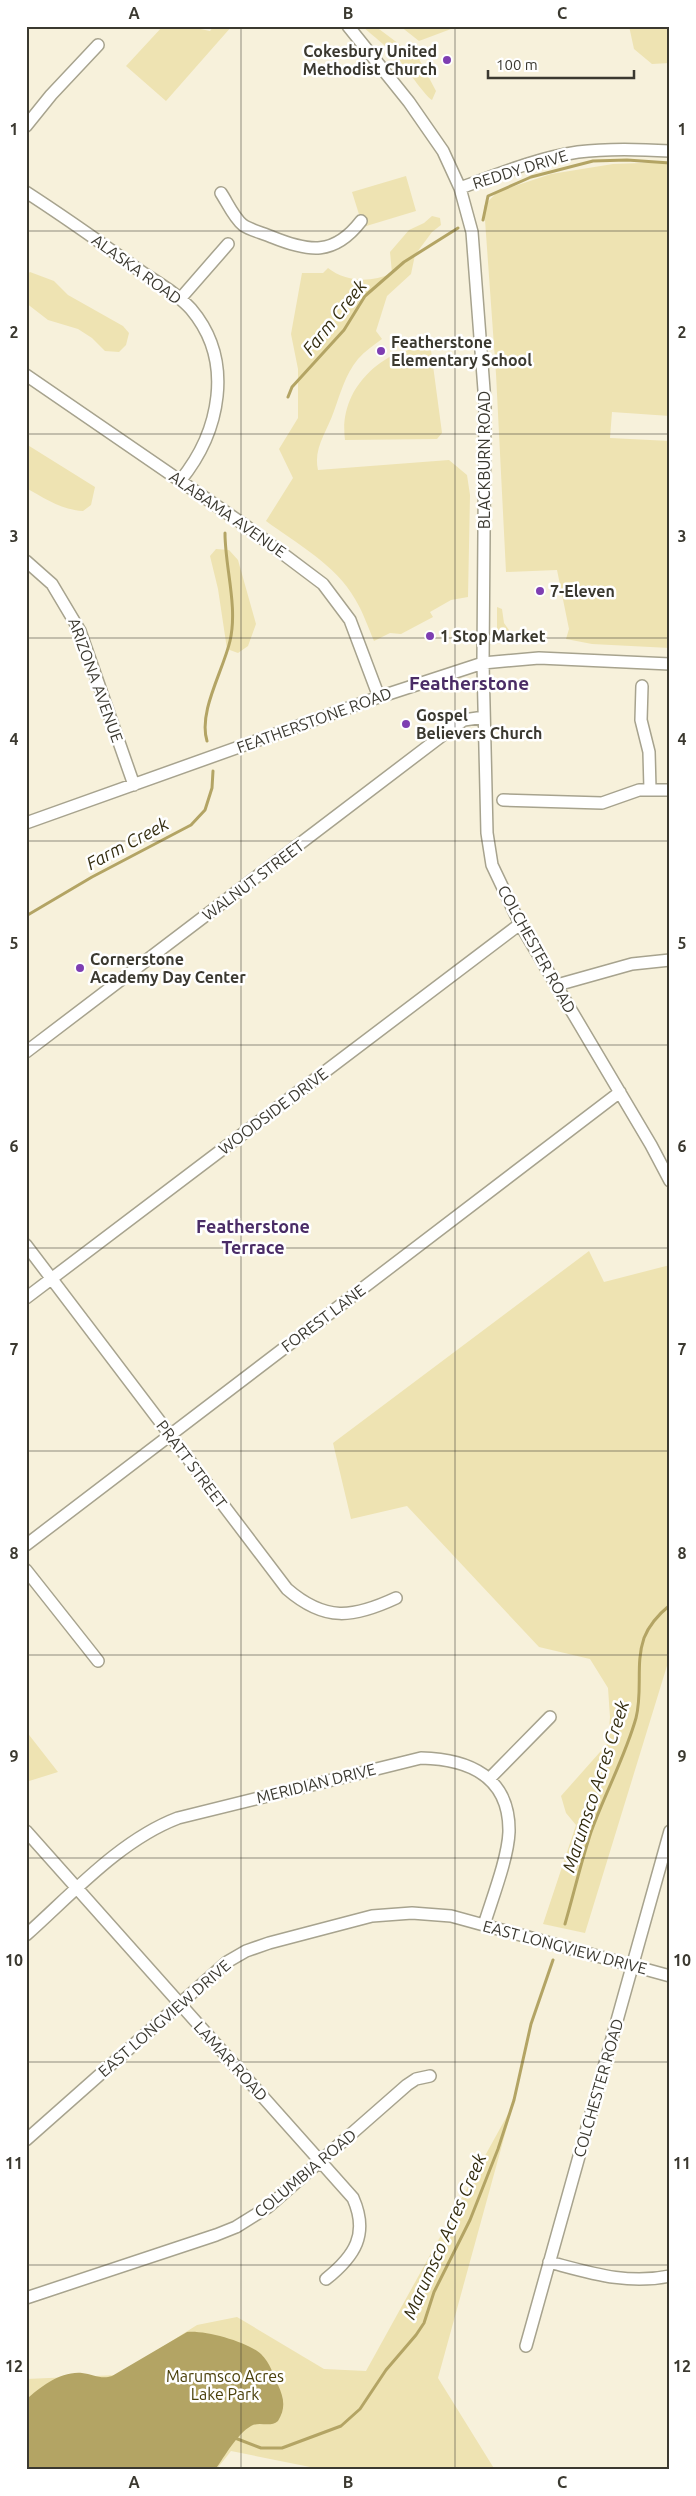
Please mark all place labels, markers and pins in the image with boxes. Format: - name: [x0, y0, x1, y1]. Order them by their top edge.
- place label: Cokesbury United Methodist Church: [303, 42, 437, 78]
- marker: Cokesbury United Methodist Church: [441, 54, 453, 66]
- place label: Featherstone Elementary School: [391, 333, 532, 369]
- marker: Featherstone Elementary School: [375, 345, 387, 357]
- place label: 7-Eleven: [550, 582, 615, 600]
- marker: 7-Eleven: [534, 585, 546, 597]
- place label: 1 Stop Market: [440, 627, 546, 645]
- marker: 1 Stop Market: [424, 630, 436, 642]
- place label: Gospel Believers Church: [416, 706, 542, 742]
- marker: Gospel Believers Church: [400, 718, 412, 730]
- place label: Cornerstone Academy Day Center: [90, 950, 246, 986]
- marker: Cornerstone Academy Day Center: [74, 962, 86, 974]

